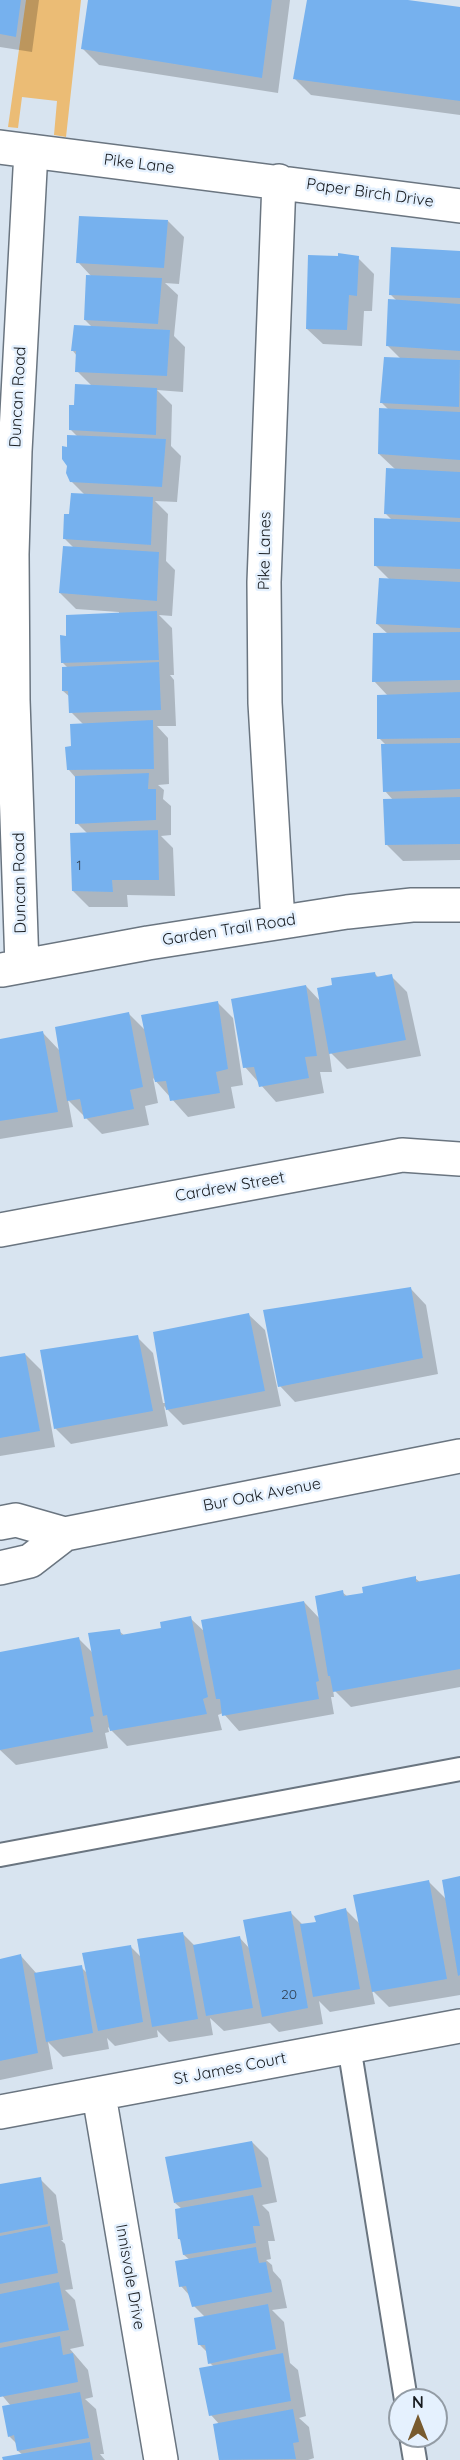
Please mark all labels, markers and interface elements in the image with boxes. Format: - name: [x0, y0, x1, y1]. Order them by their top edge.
- street label: Pike Lane: [103, 150, 175, 178]
- street label: Paper Birch Drive: [305, 175, 435, 211]
- street label: Duncan Road: [6, 346, 30, 448]
- street label: Pike Lanes: [255, 512, 275, 590]
- street label: Duncan Road: [10, 832, 30, 934]
- house number: 1: [76, 858, 82, 874]
- street label: Garden Trail Road: [161, 910, 297, 950]
- street label: Cardrew Street: [174, 1168, 286, 1206]
- street label: Bur Oak Avenue: [201, 1474, 323, 1516]
- house number: 20: [281, 1987, 297, 2003]
- street label: St James Court: [172, 2049, 288, 2089]
- street label: Innisvale Drive: [111, 2223, 149, 2331]
- north arrow: [388, 2388, 448, 2448]
- text: N: [412, 2392, 424, 2412]

